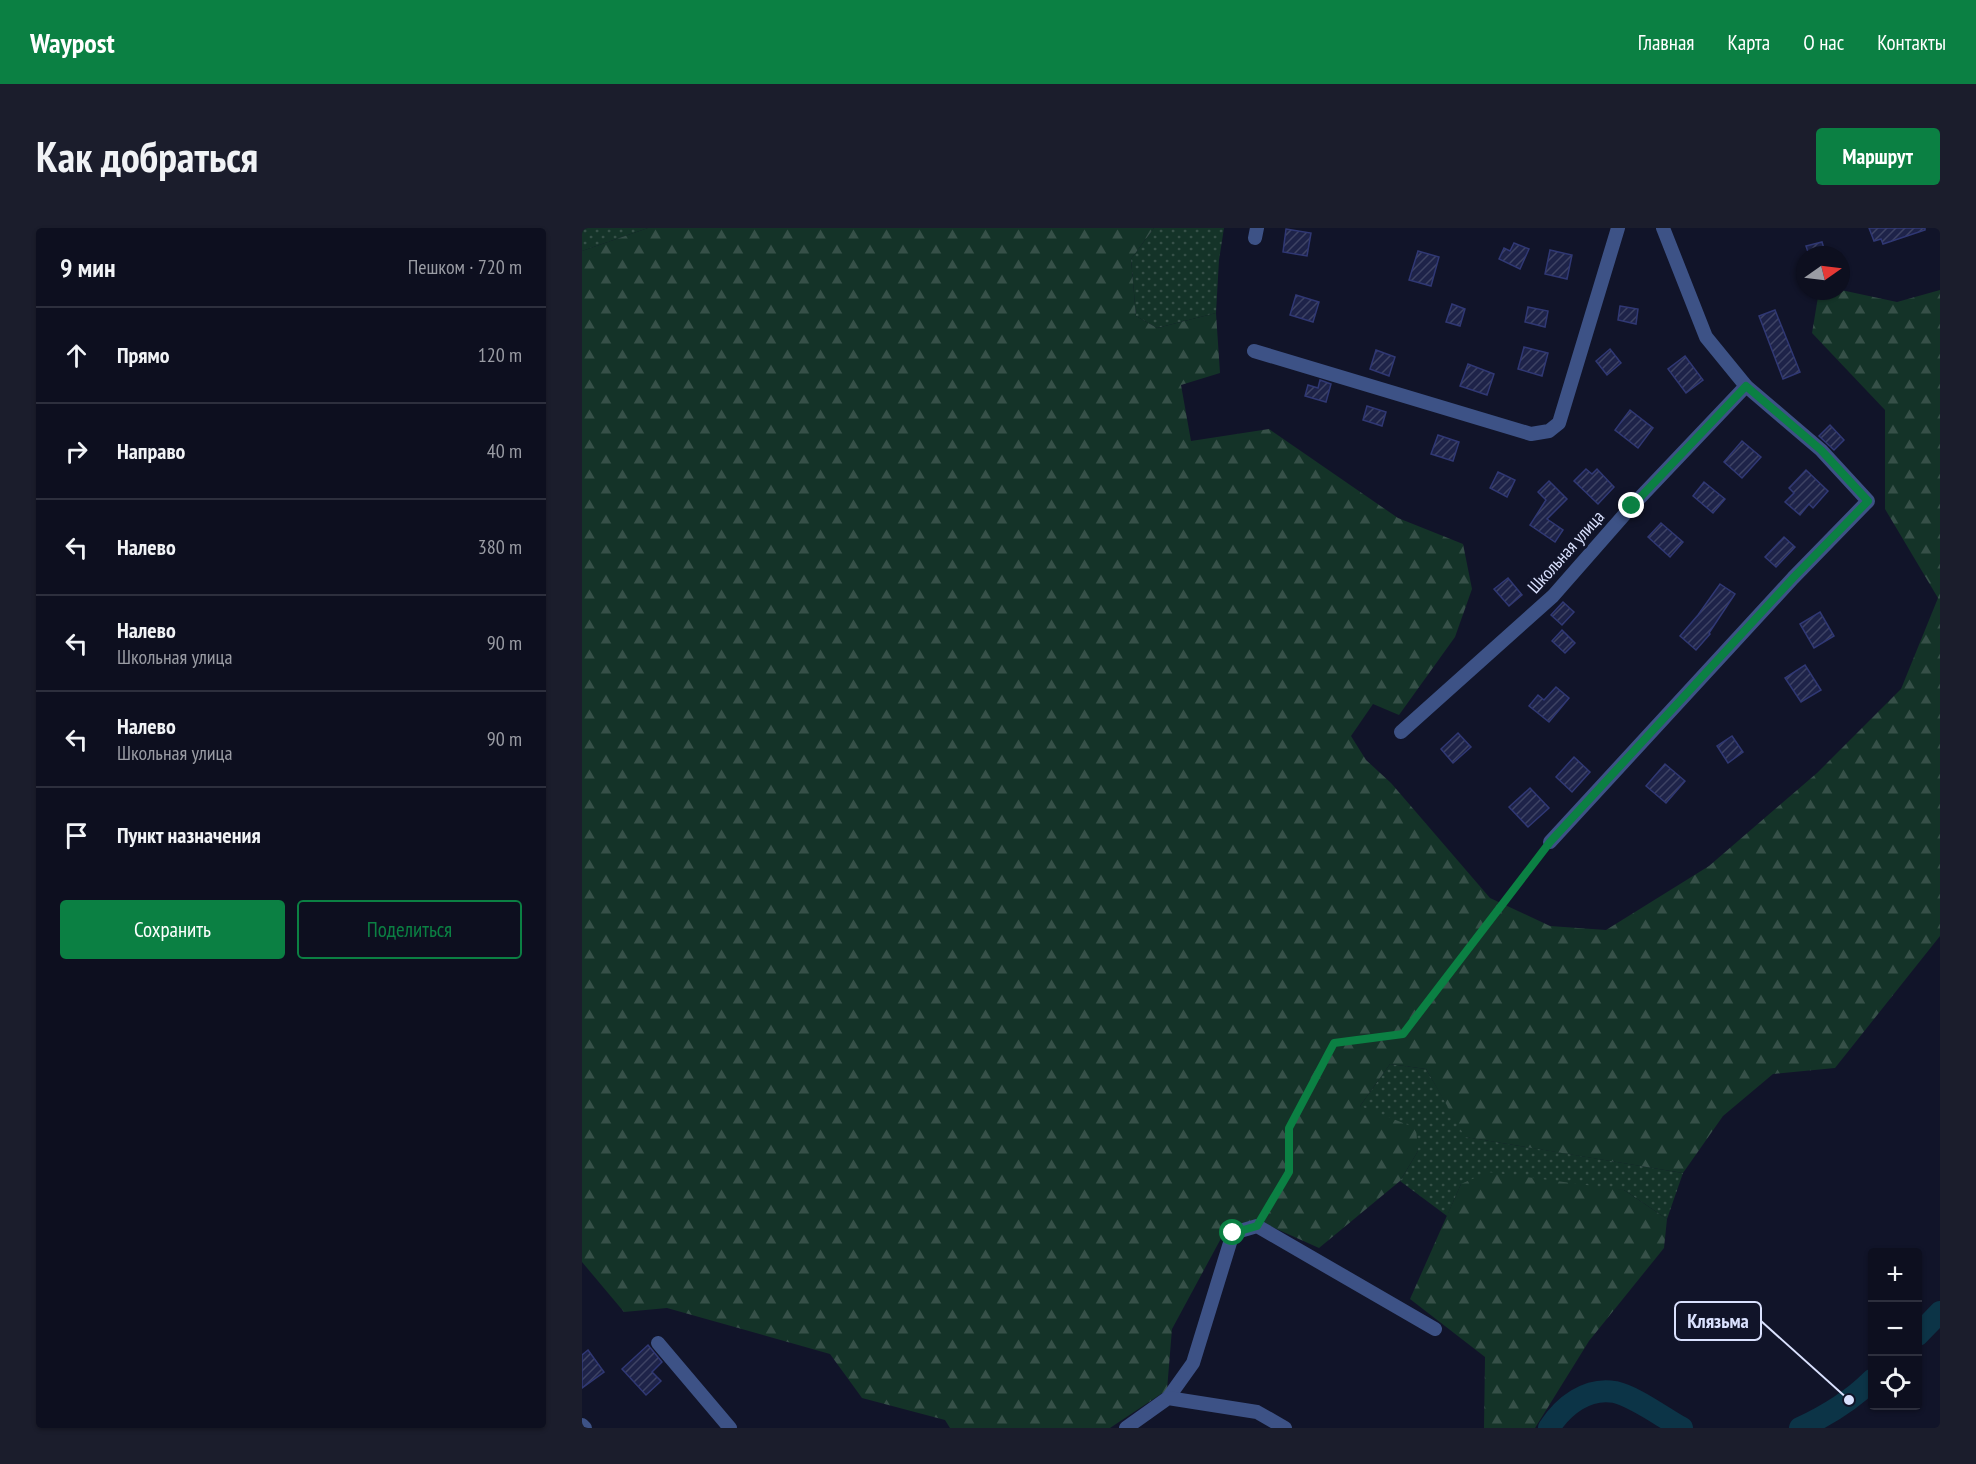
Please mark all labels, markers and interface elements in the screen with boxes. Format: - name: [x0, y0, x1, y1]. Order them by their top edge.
- text: Waypost: [30, 24, 115, 61]
- text: Главная: [1638, 29, 1694, 56]
- text: Карта: [1727, 29, 1770, 56]
- text: О нас: [1803, 29, 1844, 56]
- text: Контакты: [1877, 29, 1946, 56]
- button: Маршрут: [1816, 128, 1940, 185]
- text: Как добраться: [36, 129, 258, 184]
- north arrow: [1796, 246, 1850, 300]
- text: 9 мин: [60, 251, 115, 284]
- text: Пешком · 720 m: [408, 254, 522, 280]
- icon: ahead: [60, 339, 93, 372]
- text: Прямо: [117, 341, 170, 369]
- text: 120 m: [478, 342, 522, 368]
- icon: right: [60, 435, 93, 468]
- text: Направо: [117, 437, 185, 465]
- text: 40 m: [487, 438, 522, 464]
- route end: [1618, 492, 1644, 518]
- street label: Школьная улица: [1522, 505, 1609, 598]
- icon: left: [60, 531, 93, 564]
- text: Налево: [117, 533, 176, 561]
- text: 380 m: [478, 534, 522, 560]
- text: Налево: [117, 616, 176, 644]
- icon: left: [60, 627, 93, 660]
- text: 90 m: [487, 630, 522, 656]
- text: Школьная улица: [117, 644, 232, 670]
- text: Налево: [117, 712, 176, 740]
- icon: left: [60, 723, 93, 756]
- text: 90 m: [487, 726, 522, 752]
- text: Школьная улица: [117, 740, 232, 766]
- icon: arrive: [60, 819, 93, 852]
- text: Пункт назначения: [117, 821, 261, 849]
- button: Сохранить: [60, 900, 285, 959]
- button: Поделиться: [297, 900, 522, 959]
- route start: [1219, 1219, 1245, 1245]
- map controls: [1868, 1248, 1922, 1410]
- button: +: [1868, 1248, 1922, 1302]
- callout: Клязьма: [1675, 1302, 1761, 1340]
- button: −: [1868, 1302, 1922, 1356]
- text: Клязьма: [1687, 1308, 1749, 1334]
- button: locate: [1868, 1356, 1922, 1410]

